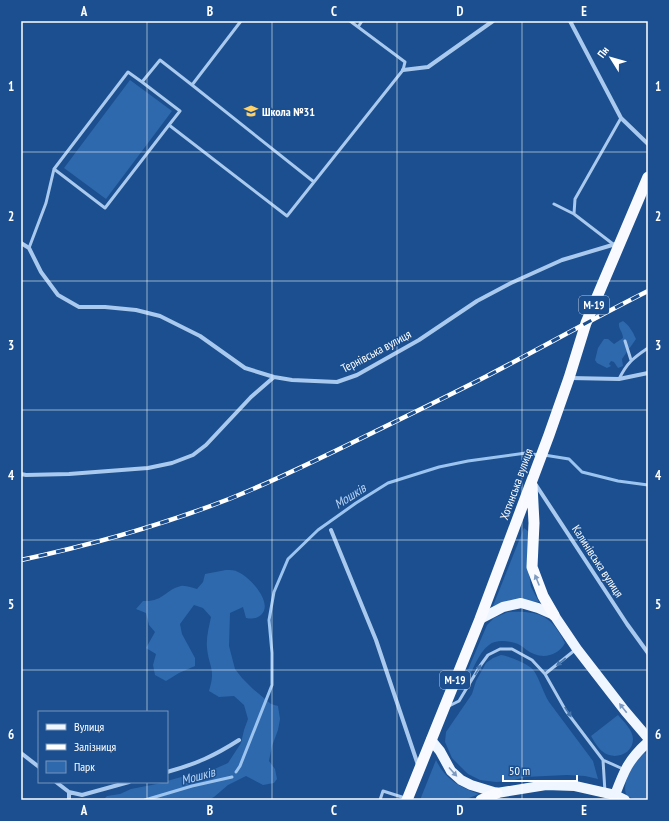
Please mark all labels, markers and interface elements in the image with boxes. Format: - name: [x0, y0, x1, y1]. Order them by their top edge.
- text: A: [80, 3, 88, 20]
- text: B: [207, 3, 213, 20]
- text: C: [331, 3, 337, 20]
- text: D: [457, 3, 464, 20]
- text: E: [581, 3, 587, 20]
- north arrow: [591, 38, 631, 78]
- text: Пн: [594, 43, 612, 60]
- text: 1: [8, 78, 14, 95]
- text: 1: [655, 78, 661, 95]
- school or university icon: Школа №31: [243, 103, 259, 119]
- place label: Школа №31: [262, 104, 315, 119]
- text: 2: [8, 208, 14, 225]
- text: 2: [655, 208, 661, 225]
- road number: М-19: [579, 296, 609, 314]
- street label: Тернівська вулиця: [338, 326, 414, 376]
- text: 3: [8, 337, 14, 354]
- text: 3: [655, 337, 661, 354]
- street label: Хотинська вулиця: [496, 446, 536, 522]
- text: 4: [8, 467, 15, 484]
- text: 4: [655, 467, 662, 484]
- water label: Мошків: [331, 479, 370, 513]
- street label: Калинівська вулиця: [569, 522, 627, 600]
- one-way arrow: [533, 573, 539, 585]
- text: 5: [8, 596, 14, 613]
- text: 5: [655, 596, 661, 613]
- one-way arrow: [556, 657, 567, 666]
- one-way arrow: [474, 664, 481, 676]
- road number: М-19: [440, 671, 470, 689]
- one-way arrow: [619, 703, 627, 714]
- one-way arrow: [564, 707, 572, 717]
- legend: [38, 711, 168, 783]
- text: Вулиця: [74, 719, 104, 734]
- text: 6: [8, 726, 14, 743]
- text: 6: [655, 726, 661, 743]
- text: Залізниця: [74, 739, 116, 754]
- scale bar: [503, 757, 577, 783]
- text: Парк: [74, 759, 95, 774]
- water label: Мошків: [179, 763, 218, 789]
- text: 50 m: [509, 763, 530, 778]
- one-way arrow: [449, 767, 458, 777]
- text: A: [80, 802, 88, 819]
- text: B: [207, 802, 213, 819]
- text: C: [331, 802, 337, 819]
- text: D: [457, 802, 464, 819]
- text: E: [581, 802, 587, 819]

